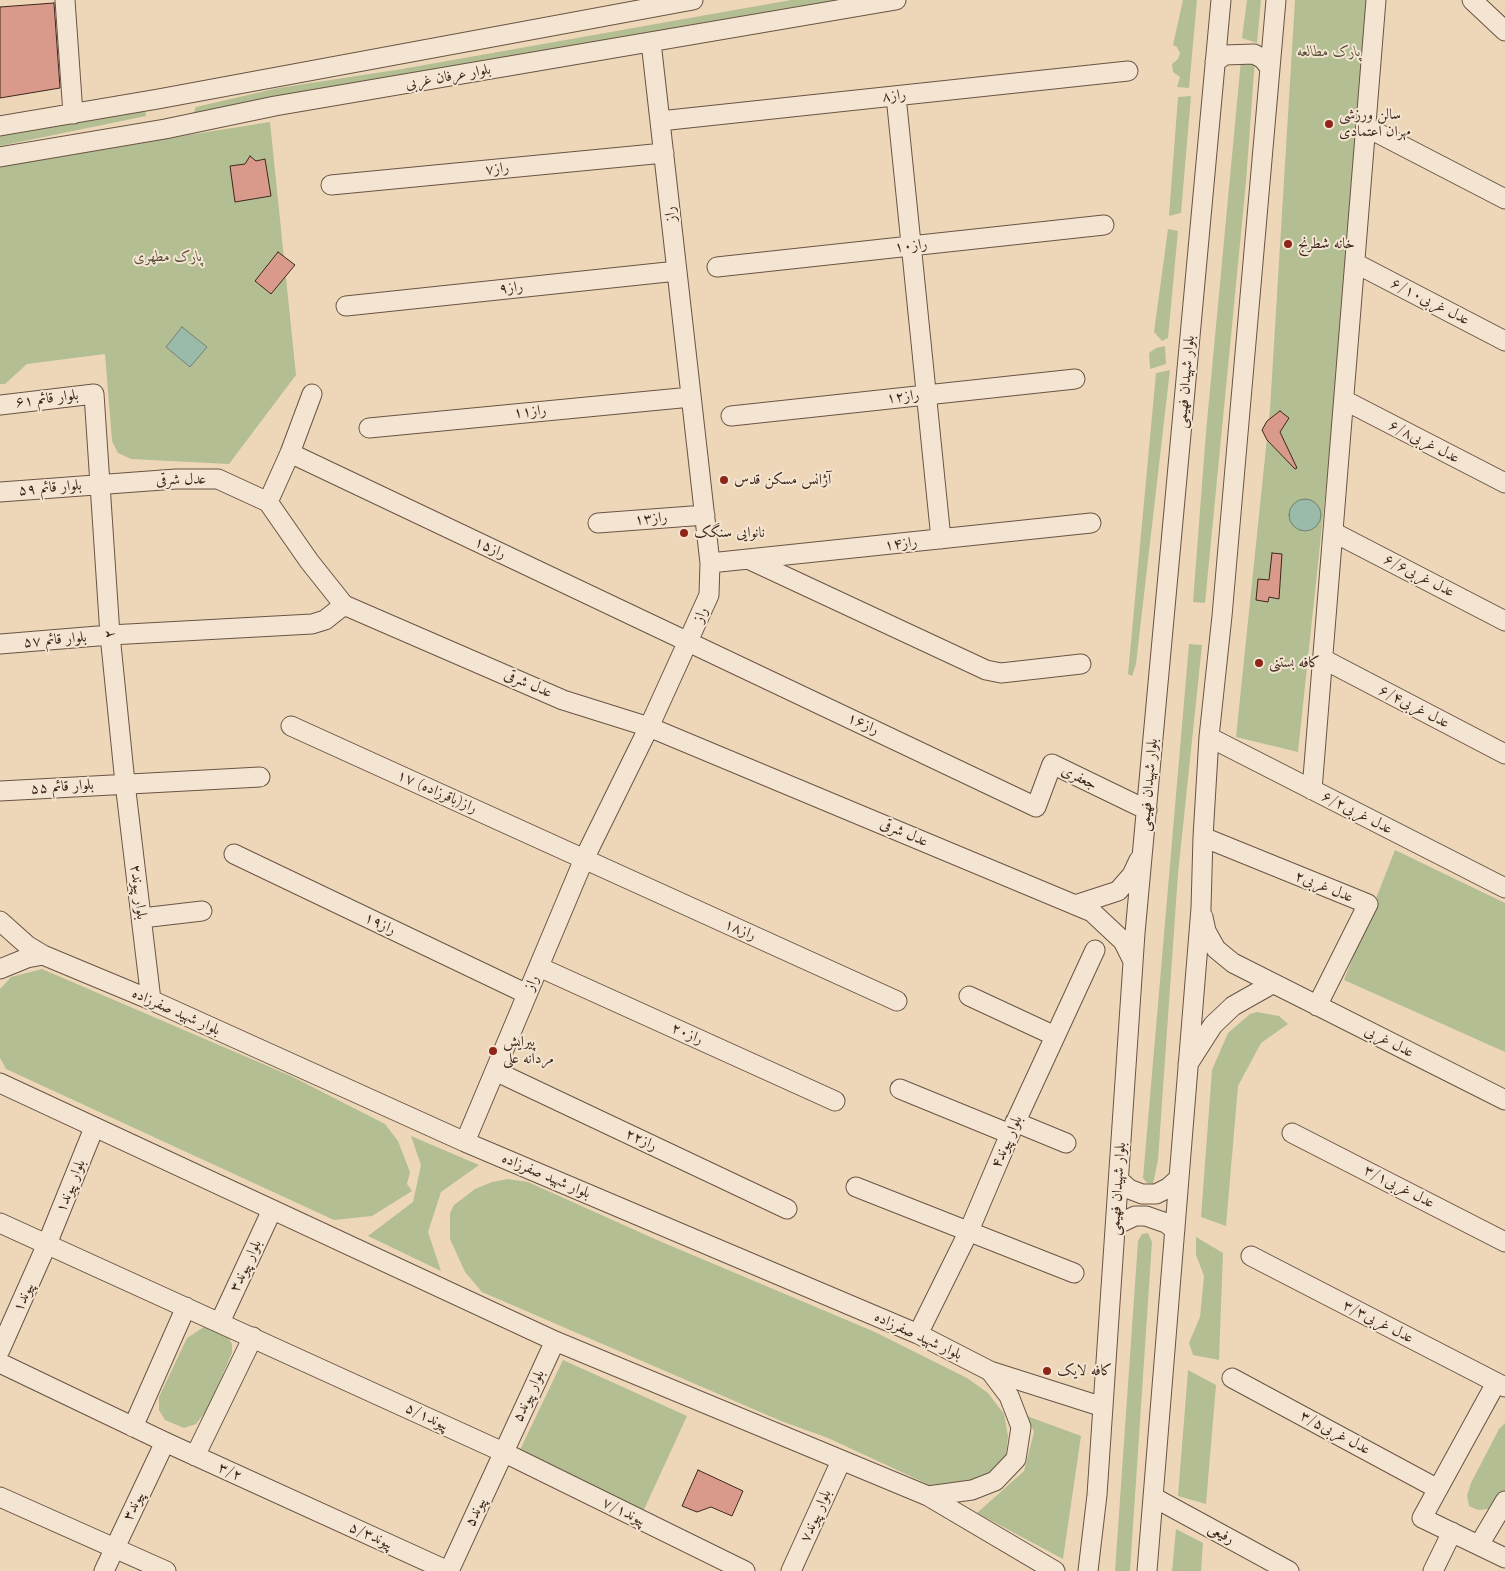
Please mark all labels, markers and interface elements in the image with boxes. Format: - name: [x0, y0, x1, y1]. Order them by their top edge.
- park label: پارک مطالعه: [1297, 43, 1361, 61]
- street label: بلوار عرفان غربی: [404, 61, 492, 93]
- street label: راز۸: [881, 86, 907, 106]
- place label: سالن ورزشی مهران اعتمادی: [1339, 106, 1411, 141]
- marker: سالن ورزشی مهران اعتمادی: [1323, 118, 1335, 130]
- street label: راز۷: [484, 159, 510, 179]
- street label: راز: [661, 205, 681, 223]
- street label: راز۱۰: [894, 235, 928, 257]
- place label: خانه شطرنج: [1298, 235, 1355, 253]
- marker: خانه شطرنج: [1282, 238, 1294, 250]
- park label: پارک مطهری: [134, 248, 202, 266]
- street label: ۶/۱۰عدل غربی: [1388, 275, 1472, 329]
- street label: راز۹: [498, 278, 524, 298]
- street label: بلوار شهیدان فهیمی: [1173, 335, 1199, 429]
- street label: بلوار قائم ۶۱: [14, 386, 80, 412]
- street label: راز۱۲: [886, 386, 920, 408]
- street label: راز۱۱: [513, 402, 547, 422]
- street label: ۶/۸عدل غربی: [1386, 416, 1462, 468]
- street label: عدل شرقی: [156, 471, 206, 489]
- place label: آژانس مسکن قدس: [734, 471, 831, 489]
- marker: آژانس مسکن قدس: [718, 474, 730, 486]
- street label: بلوار قائم ۵۹: [18, 476, 82, 500]
- street label: راز۱۳: [634, 509, 668, 529]
- place label: نانوایی سنگک: [694, 524, 765, 542]
- marker: نانوایی سنگک: [678, 527, 690, 539]
- street label: راز۱۵: [471, 533, 509, 563]
- street label: راز۱۴: [884, 533, 918, 555]
- street label: ۶/۶عدل غربی: [1381, 550, 1457, 602]
- street label: راز: [690, 604, 712, 626]
- street label: بلوار قائم ۵۷: [23, 628, 87, 652]
- street label: ۲: [101, 629, 119, 639]
- place label: کافه بستنی: [1269, 654, 1320, 672]
- marker: کافه بستنی: [1253, 657, 1265, 669]
- street label: عدل شرقی: [501, 666, 555, 702]
- street label: ۶/۴عدل غربی: [1376, 681, 1452, 733]
- street label: راز۱۶: [844, 709, 882, 739]
- street label: بلوار شهیدان فهیمی: [1136, 738, 1162, 832]
- street label: جعفری: [1058, 762, 1100, 794]
- street label: ۱۷ راز(باقرزاده): [394, 766, 480, 818]
- street label: بلوار قائم ۵۵: [30, 776, 94, 798]
- street label: ۶/۲عدل غربی: [1319, 787, 1395, 839]
- street label: عدل شرقی: [877, 815, 931, 851]
- street label: بلوار پیوند۲: [126, 863, 150, 921]
- street label: عدل غربی۲: [1292, 867, 1356, 907]
- street label: راز۱۹: [361, 909, 399, 939]
- street label: راز۱۸: [721, 915, 759, 945]
- street label: راز: [521, 972, 543, 994]
- street label: بلوار شهید صفرزاده: [129, 985, 223, 1039]
- street label: راز۲۰: [668, 1019, 706, 1049]
- street label: عدل غربی: [1361, 1022, 1417, 1062]
- place label: پیرایش مردانه علی: [503, 1033, 554, 1068]
- marker: پیرایش مردانه علی: [487, 1045, 499, 1057]
- street label: بلوار پیوند۴: [987, 1113, 1027, 1171]
- street label: راز۲۲: [622, 1125, 660, 1155]
- street label: بلوار شهیدان فهیمی: [1106, 1142, 1130, 1236]
- street label: بلوار شهید صفرزاده: [499, 1149, 593, 1203]
- street label: بلوار پیوند۱: [52, 1157, 90, 1215]
- street label: عدل غربی۳/۱: [1361, 1161, 1437, 1213]
- street label: بلوار پیوند۳: [226, 1237, 266, 1295]
- street label: پیوند۱: [10, 1279, 38, 1315]
- street label: عدل غربی۳/۳: [1340, 1296, 1416, 1348]
- street label: بلوار شهید صفرزاده: [871, 1308, 965, 1364]
- place label: کافه لایک: [1057, 1362, 1112, 1380]
- marker: کافه لایک: [1041, 1365, 1053, 1377]
- street label: بلوار پیوند۵: [509, 1367, 549, 1425]
- street label: پیوند۵/۱: [402, 1399, 452, 1435]
- street label: عدل غربی۳/۵: [1297, 1407, 1373, 1459]
- street label: ۳/۲: [215, 1459, 245, 1485]
- street label: بلوار پیوند۷: [796, 1487, 836, 1545]
- street label: پیوند۳: [119, 1488, 149, 1524]
- street label: پیوند۵: [462, 1494, 490, 1530]
- street label: پیوند۷/۱: [599, 1494, 649, 1530]
- street label: پیوند۵/۳: [346, 1518, 396, 1554]
- street label: رفیعی: [1205, 1520, 1237, 1548]

